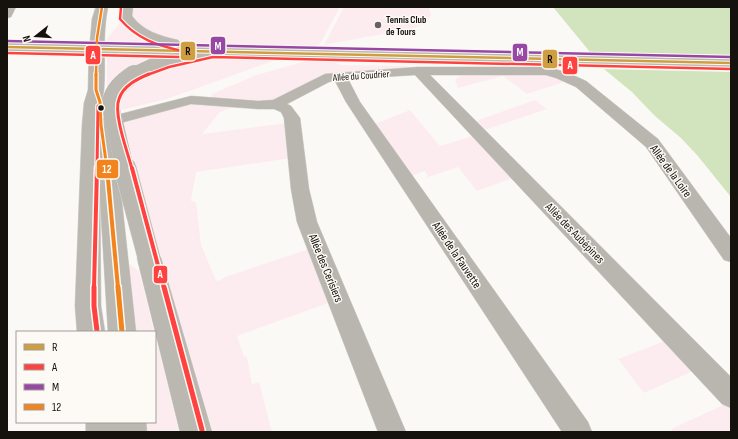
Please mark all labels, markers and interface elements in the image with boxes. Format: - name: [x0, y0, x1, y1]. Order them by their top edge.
- place label: Tennis Club de Tours: [386, 14, 426, 38]
- north arrow: [16, 16, 56, 56]
- marker: Tennis Club de Tours: [373, 20, 383, 30]
- text: N: [20, 34, 34, 43]
- line badge: M: [210, 36, 226, 55]
- text: M: [215, 40, 222, 53]
- line badge: R: [180, 41, 196, 61]
- line badge: M: [512, 43, 528, 62]
- line badge: A: [85, 45, 101, 65]
- text: R: [185, 45, 191, 58]
- text: M: [517, 46, 524, 59]
- text: A: [89, 49, 96, 62]
- line badge: R: [542, 49, 558, 69]
- text: R: [547, 53, 553, 66]
- line badge: A: [562, 56, 578, 75]
- text: A: [566, 59, 573, 72]
- street label: Allée du Coudrier: [331, 68, 390, 84]
- unlabelled marker: [96, 103, 106, 113]
- street label: Allée de la Loire: [646, 141, 695, 201]
- line badge: 12: [96, 159, 119, 179]
- text: 12: [102, 163, 112, 176]
- street label: Allée des Aubépines: [541, 199, 607, 267]
- street label: Allée de la Fauvette: [428, 218, 484, 292]
- street label: Allée des Cerisiers: [305, 231, 346, 305]
- line badge: A: [153, 265, 168, 284]
- text: A: [156, 268, 163, 281]
- legend: [16, 331, 156, 423]
- text: R: [52, 340, 58, 355]
- text: A: [51, 360, 58, 375]
- text: M: [52, 380, 59, 395]
- text: 12: [52, 400, 61, 415]

